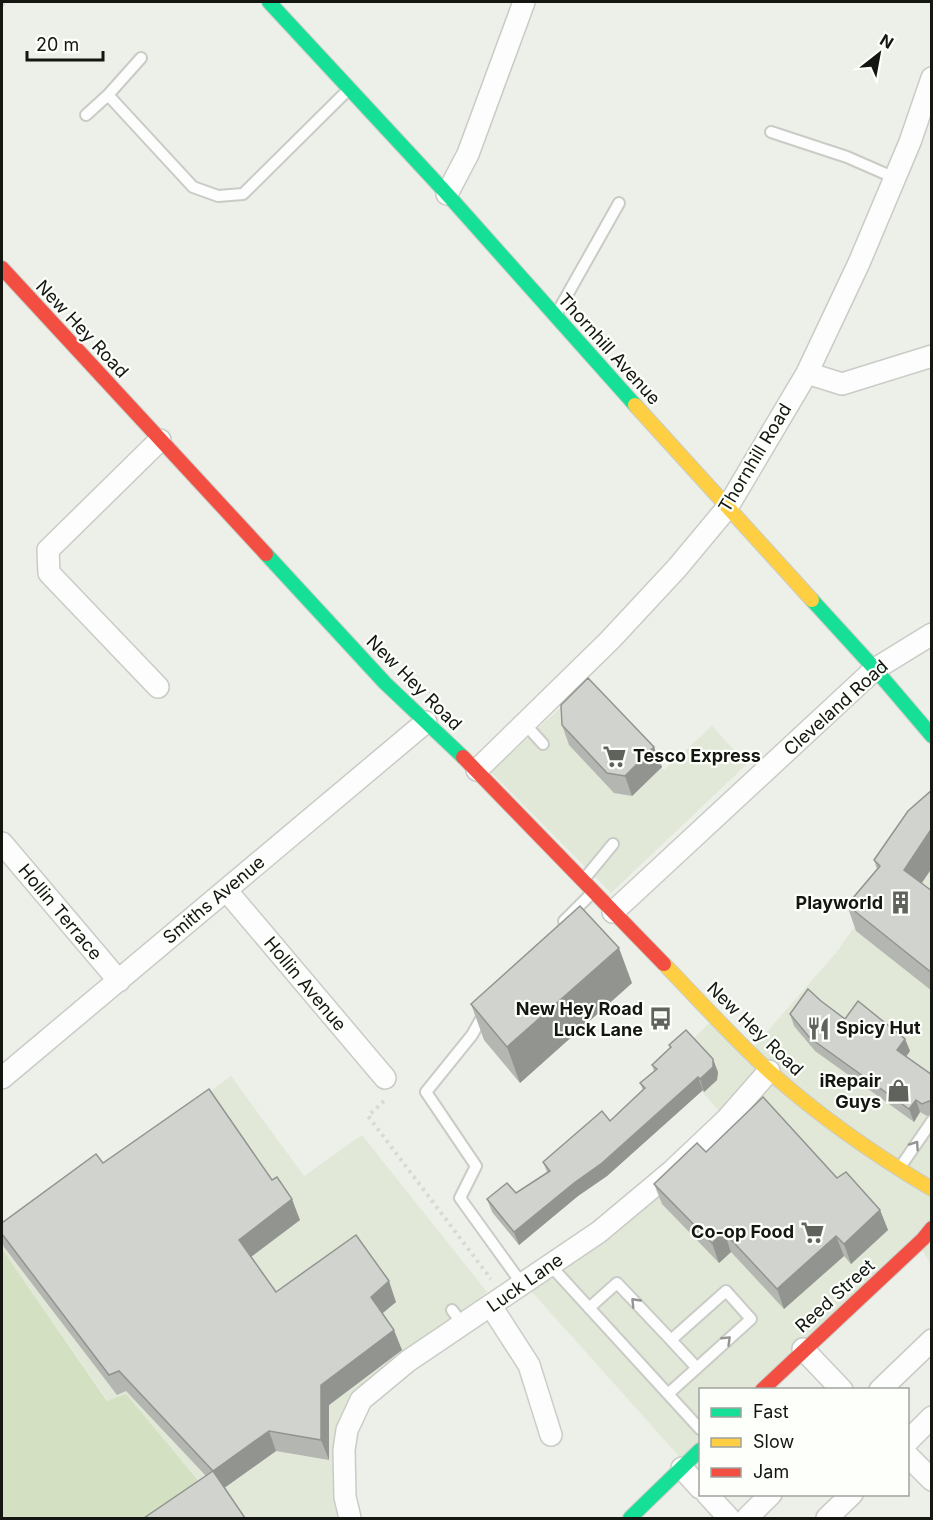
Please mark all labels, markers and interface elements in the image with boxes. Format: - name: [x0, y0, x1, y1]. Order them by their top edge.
- scale bar: [27, 24, 104, 62]
- north arrow: [849, 24, 909, 84]
- text: N: [876, 29, 897, 53]
- text: 20 m: [36, 34, 79, 55]
- street label: New Hey Road: [32, 276, 133, 382]
- street label: Thornhill Avenue: [554, 289, 665, 409]
- street label: Thornhill Road: [714, 400, 795, 516]
- street label: New Hey Road: [363, 631, 466, 734]
- street label: Cleveland Road: [779, 655, 892, 760]
- supermarket icon: Tesco Express: [602, 743, 628, 769]
- place label: Tesco Express: [633, 745, 761, 766]
- street label: Smiths Avenue: [159, 851, 269, 948]
- street label: Hollin Terrace: [14, 860, 106, 964]
- building icon: Playworld: [888, 890, 914, 916]
- place label: Playworld: [796, 892, 883, 913]
- street label: Hollin Avenue: [260, 932, 351, 1035]
- street label: New Hey Road: [703, 977, 808, 1080]
- place label: New Hey Road Luck Lane: [516, 998, 643, 1040]
- bus stop icon: New Hey Road Luck Lane: [648, 1006, 674, 1032]
- restaurant icon: Spicy Hut: [805, 1015, 831, 1041]
- place label: Spicy Hut: [836, 1017, 921, 1038]
- place label: iRepair Guys: [820, 1070, 881, 1112]
- shop icon: iRepair Guys: [886, 1078, 912, 1104]
- one-way arrow: [908, 1141, 919, 1152]
- supermarket icon: Co-op Food: [799, 1219, 825, 1245]
- place label: Co-op Food: [691, 1221, 794, 1242]
- street label: Luck Lane: [483, 1249, 567, 1316]
- street label: Reed Street: [791, 1255, 879, 1337]
- one-way arrow: [631, 1298, 642, 1309]
- one-way arrow: [719, 1337, 730, 1348]
- legend: [699, 1388, 909, 1496]
- text: Fast: [753, 1401, 789, 1422]
- text: Slow: [753, 1431, 794, 1452]
- text: Jam: [753, 1461, 789, 1482]

